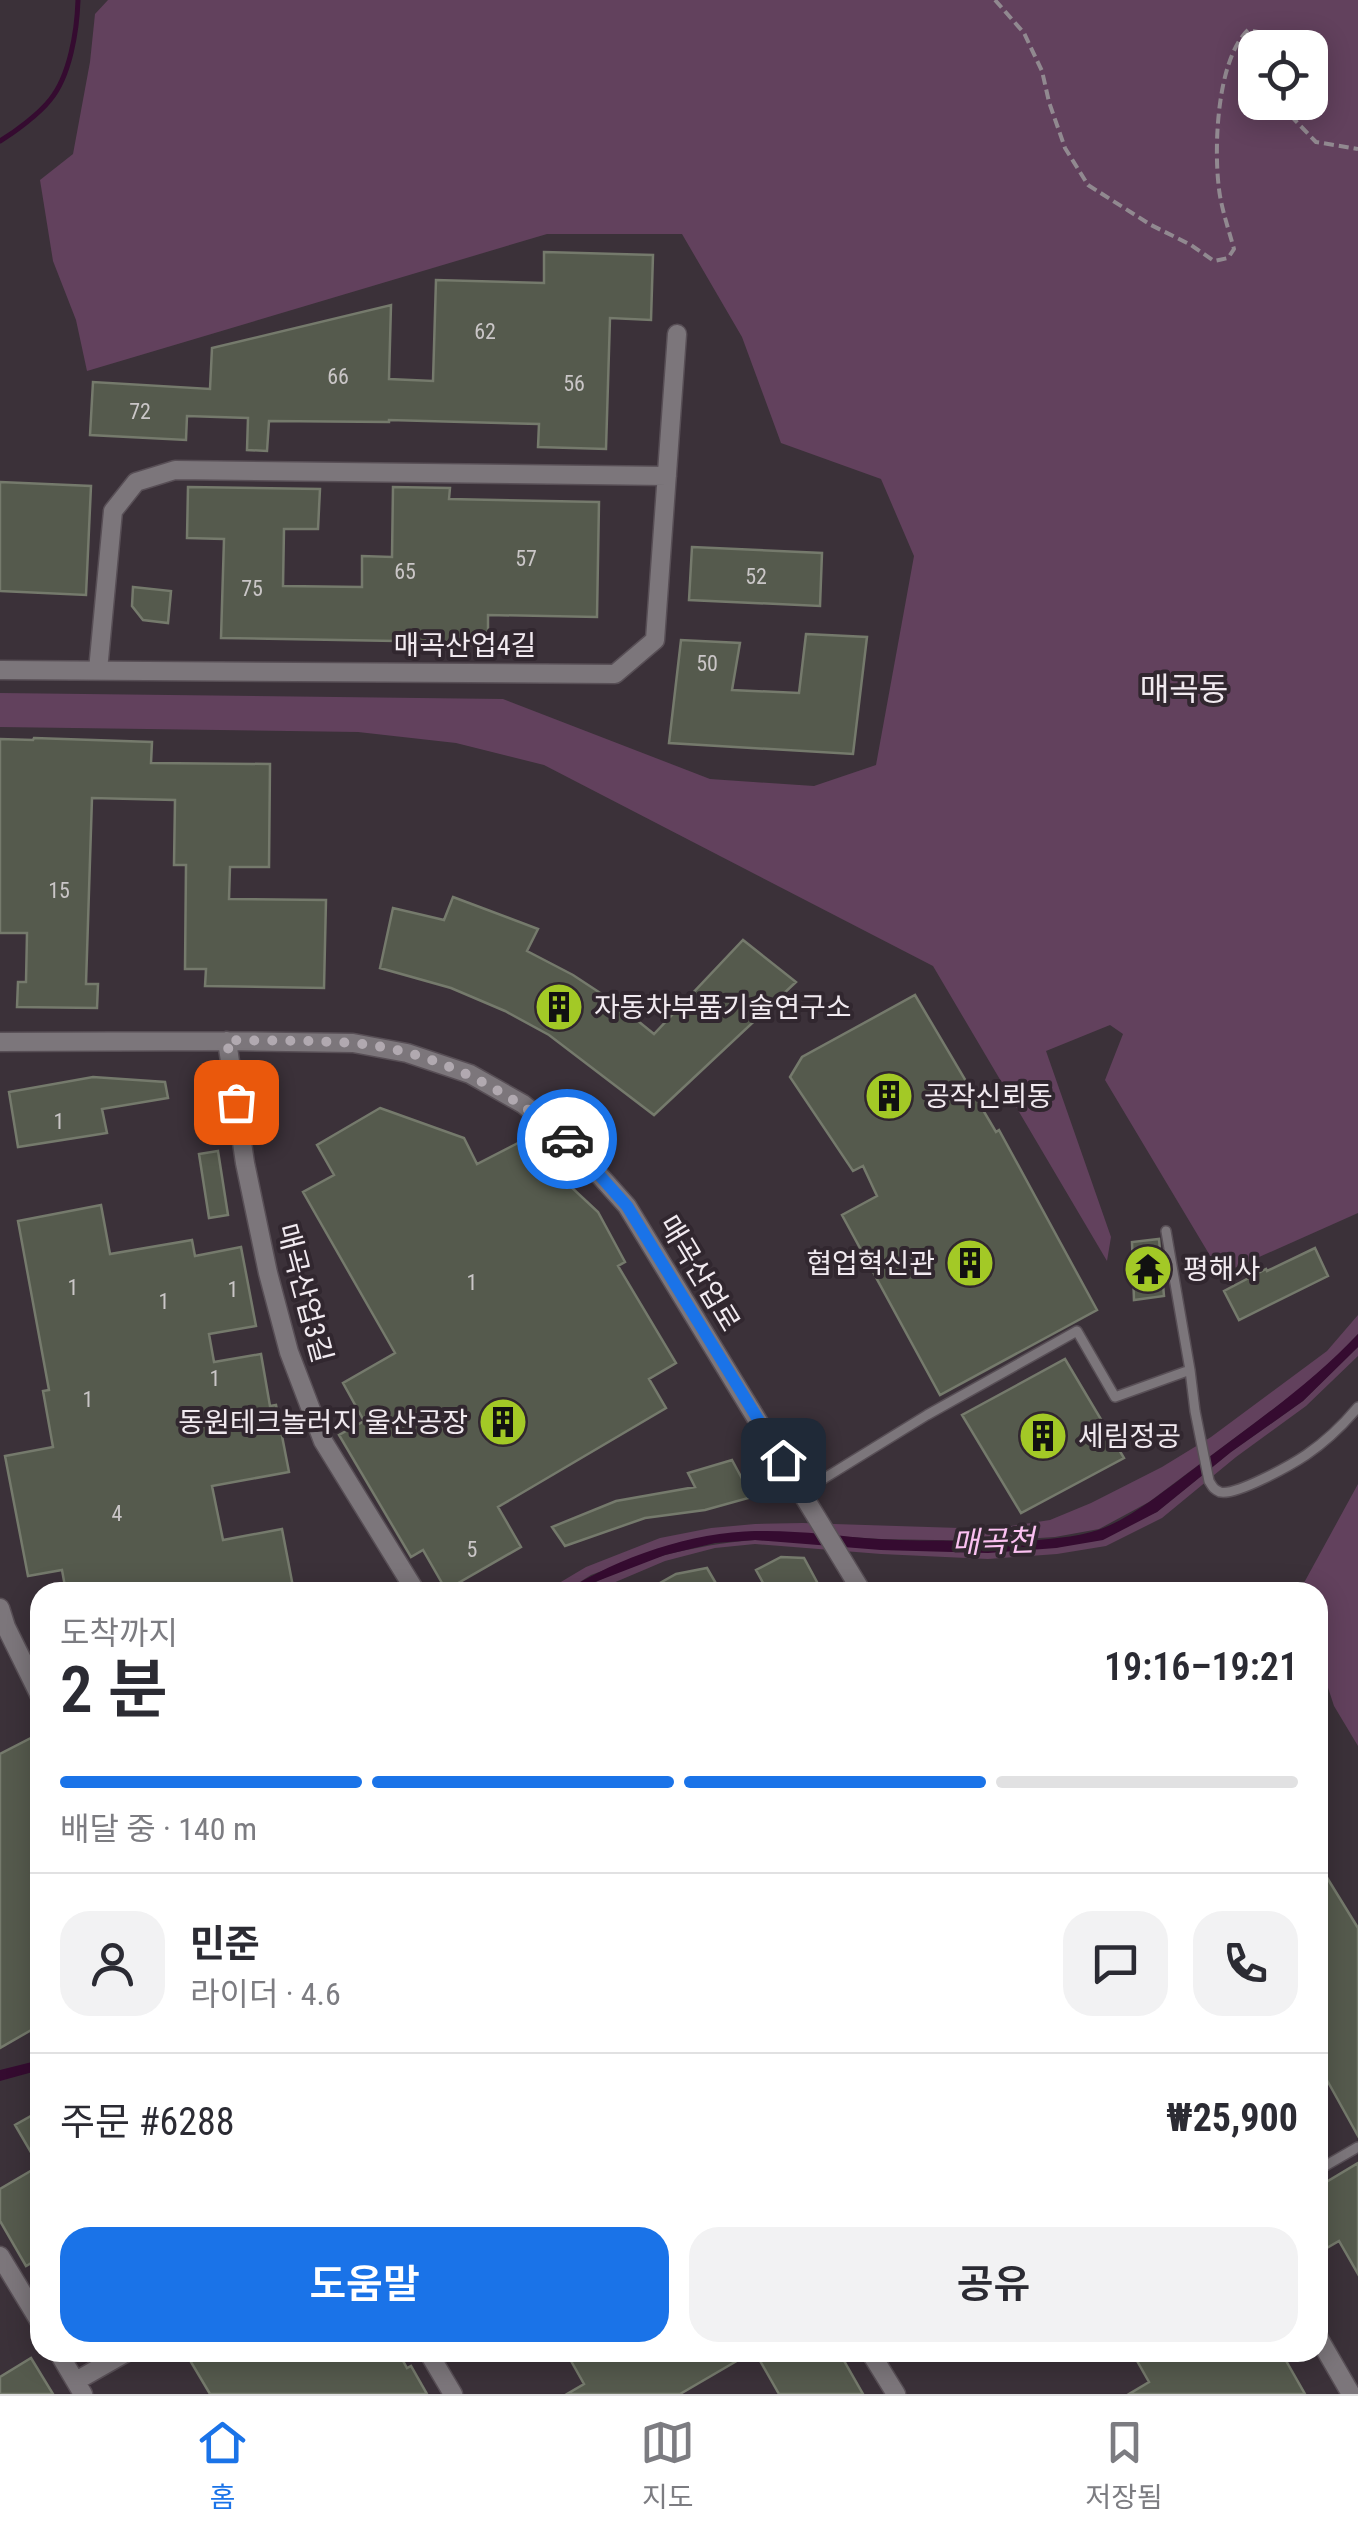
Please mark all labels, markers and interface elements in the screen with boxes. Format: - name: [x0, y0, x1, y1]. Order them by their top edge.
- map controls: [1238, 30, 1328, 120]
- button: locate: [1238, 30, 1328, 120]
- house number: 62: [474, 319, 496, 344]
- house number: 66: [327, 364, 349, 389]
- house number: 56: [563, 371, 585, 396]
- house number: 72: [129, 399, 151, 424]
- house number: 57: [515, 546, 537, 571]
- house number: 65: [394, 559, 416, 584]
- house number: 52: [745, 564, 767, 589]
- house number: 75: [241, 576, 263, 601]
- street label: 매곡산업4길: [394, 629, 536, 662]
- house number: 50: [696, 651, 718, 676]
- district label: 매곡동: [1140, 670, 1228, 708]
- house number: 15: [48, 878, 70, 903]
- building icon: 자동차부품기술연구소: [533, 981, 585, 1033]
- place label: 자동차부품기술연구소: [594, 991, 852, 1024]
- pin: [194, 1060, 279, 1145]
- building icon: 공작신뢰동: [863, 1070, 915, 1122]
- icon: bag: [209, 1075, 264, 1130]
- place label: 공작신뢰동: [924, 1080, 1053, 1113]
- courier: [517, 1089, 617, 1189]
- house number: 1: [54, 1109, 64, 1134]
- icon: car: [540, 1112, 595, 1167]
- street label: 매곡산업로: [652, 1210, 747, 1337]
- street label: 매곡산업3길: [270, 1220, 339, 1366]
- building icon: 협업혁신관: [944, 1237, 996, 1289]
- temple icon: 평해사: [1122, 1243, 1174, 1295]
- place label: 협업혁신관: [806, 1247, 935, 1280]
- place label: 평해사: [1183, 1253, 1260, 1286]
- house number: 1: [467, 1270, 477, 1295]
- house number: 1: [68, 1275, 78, 1300]
- house number: 1: [228, 1277, 238, 1302]
- house number: 1: [159, 1289, 169, 1314]
- house number: 1: [210, 1366, 220, 1391]
- house number: 1: [83, 1387, 93, 1412]
- building icon: 동원테크놀러지 울산공장: [477, 1396, 529, 1448]
- place label: 동원테크놀러지 울산공장: [178, 1406, 468, 1439]
- building icon: 세림정공: [1017, 1410, 1069, 1462]
- pin: [741, 1418, 826, 1503]
- place label: 세림정공: [1078, 1420, 1181, 1453]
- icon: home: [756, 1433, 811, 1488]
- house number: 4: [112, 1501, 123, 1526]
- water label: 매곡천: [951, 1522, 1038, 1560]
- house number: 5: [467, 1537, 477, 1562]
- text: 도착까지: [60, 1614, 178, 1652]
- text: 19:16–19:21: [1104, 1645, 1298, 1689]
- text: 2 분: [60, 1652, 167, 1728]
- text: 배달 중 · 140 m: [60, 1810, 257, 1848]
- button: person: [60, 1911, 165, 2016]
- button: chat: [1063, 1911, 1168, 2016]
- button: phone: [1193, 1911, 1298, 2016]
- text: 민준: [190, 1922, 260, 1966]
- text: 라이더 · 4.6: [190, 1975, 341, 2013]
- text: ₩25,900: [1166, 2096, 1298, 2140]
- text: 주문 #6288: [60, 2100, 235, 2144]
- button: 도움말: [60, 2227, 669, 2342]
- button: 공유: [689, 2227, 1298, 2342]
- tab: 홈: [195, 2415, 250, 2515]
- tab: 지도: [640, 2415, 695, 2515]
- tab: 저장됨: [1086, 2415, 1163, 2515]

